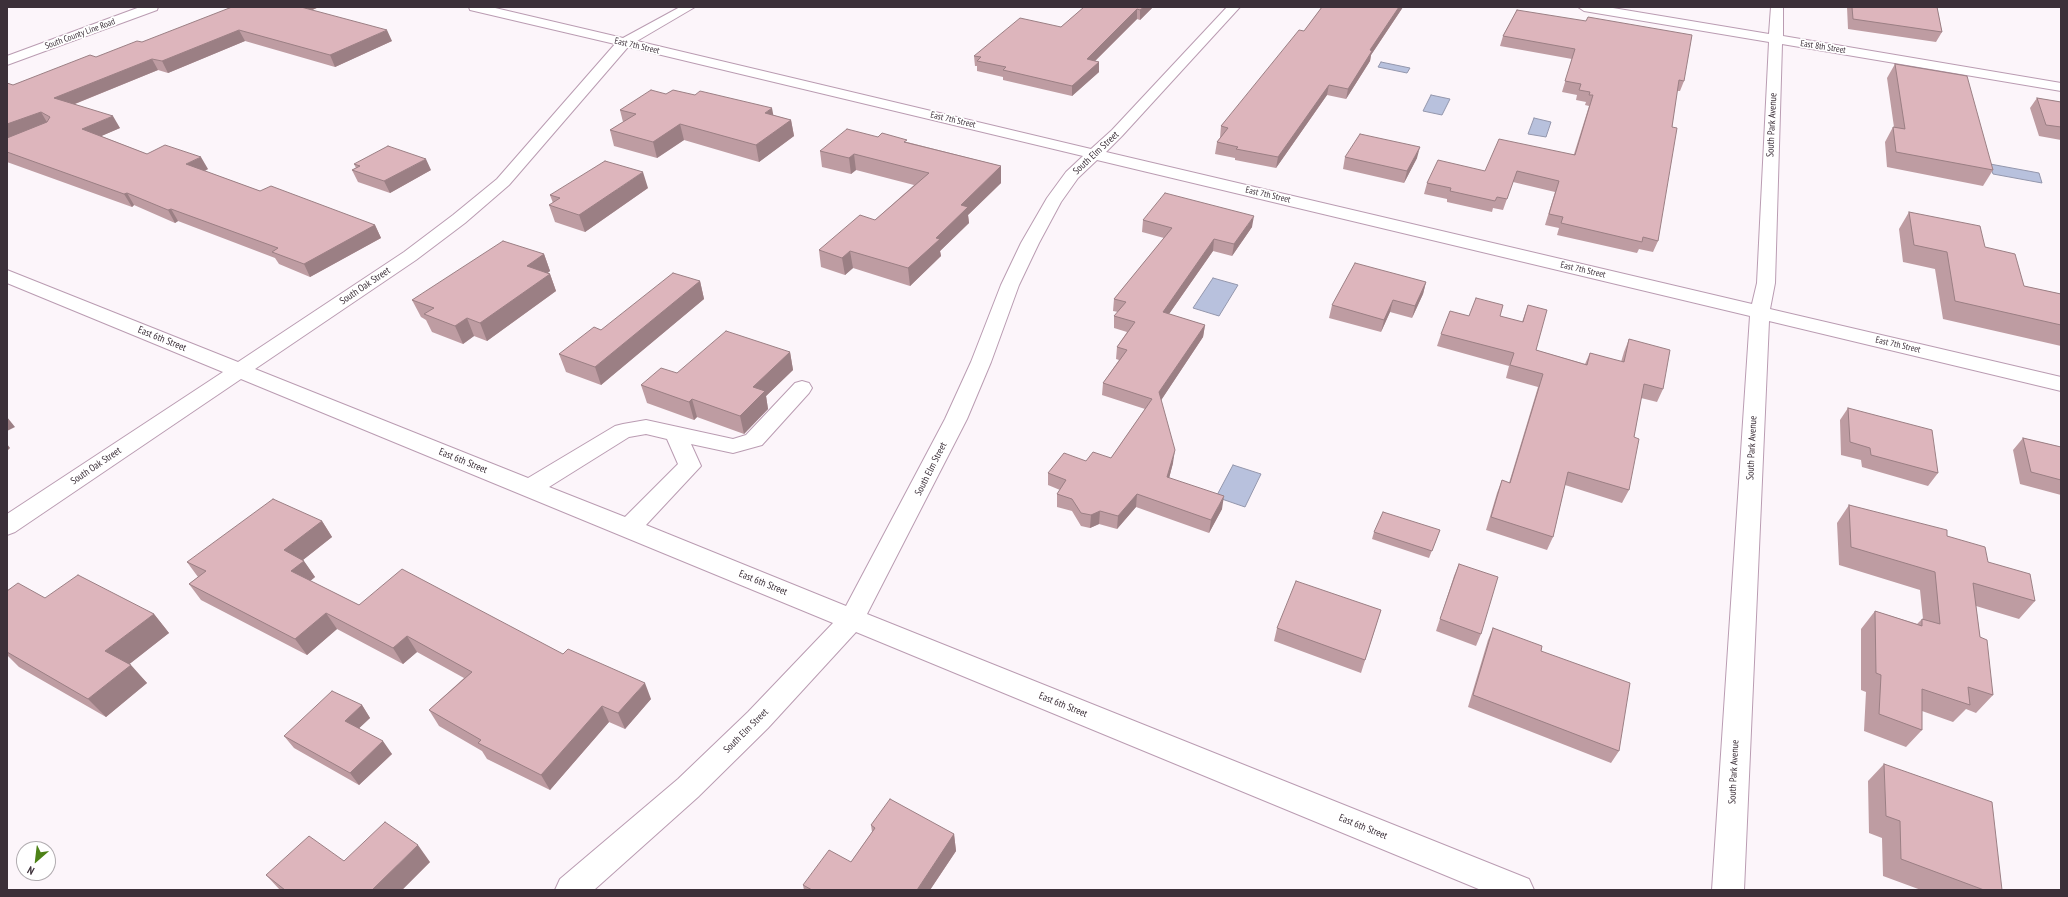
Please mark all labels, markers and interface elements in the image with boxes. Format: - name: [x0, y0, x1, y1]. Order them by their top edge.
- street label: South County Line Road: [43, 16, 117, 52]
- street label: East 7th Street: [613, 36, 661, 56]
- street label: East 8th Street: [1799, 38, 1847, 56]
- street label: South Park Avenue: [1764, 92, 1780, 158]
- street label: East 7th Street: [929, 110, 977, 130]
- street label: South Elm Street: [1071, 129, 1121, 177]
- street label: East 7th Street: [1244, 185, 1292, 205]
- street label: East 7th Street: [1559, 260, 1607, 280]
- street label: South Oak Street: [337, 265, 393, 307]
- street label: East 6th Street: [136, 324, 188, 354]
- street label: East 7th Street: [1874, 335, 1922, 355]
- street label: South Park Avenue: [1744, 415, 1760, 481]
- street label: South Elm Street: [912, 440, 950, 498]
- street label: South Oak Street: [68, 445, 124, 487]
- street label: East 6th Street: [437, 446, 489, 476]
- street label: East 6th Street: [737, 568, 789, 598]
- street label: East 6th Street: [1037, 690, 1089, 720]
- street label: South Elm Street: [721, 706, 771, 756]
- street label: South Park Avenue: [1726, 739, 1742, 805]
- street label: East 6th Street: [1337, 812, 1389, 842]
- north arrow: [16, 841, 56, 881]
- text: N: [25, 863, 37, 878]

